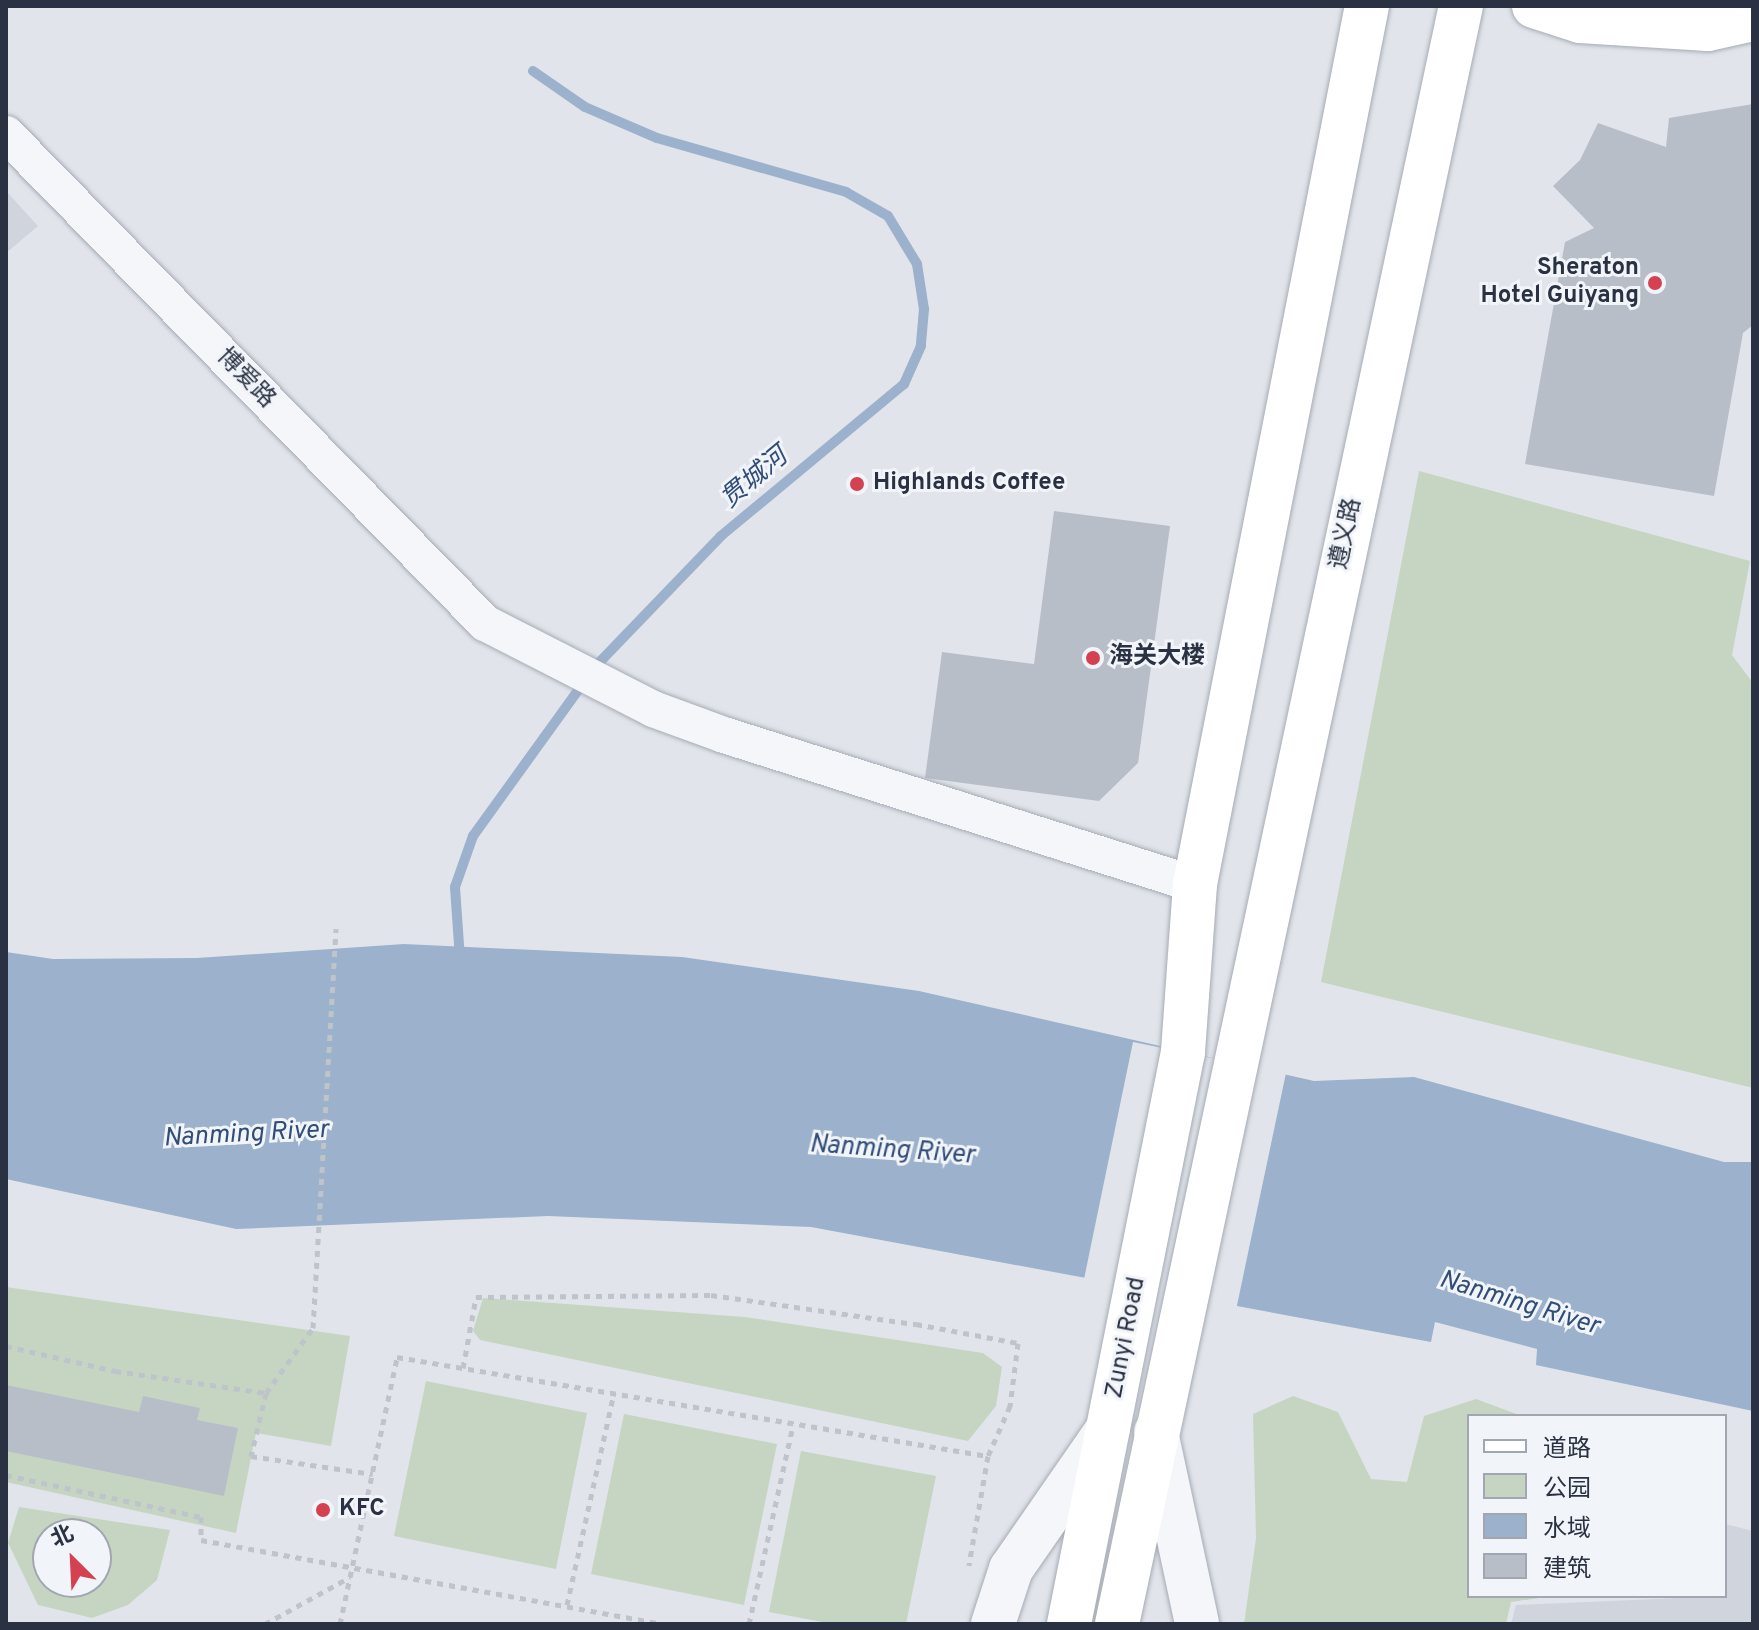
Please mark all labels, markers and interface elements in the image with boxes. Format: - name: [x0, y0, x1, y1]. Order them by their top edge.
- place label: Sheraton Hotel Guiyang: [1481, 255, 1639, 311]
- marker: Sheraton Hotel Guiyang: [1646, 274, 1664, 292]
- street label: 博爱路: [210, 343, 280, 415]
- water label: 贯城河: [715, 442, 795, 516]
- place label: Highlands Coffee: [873, 470, 1065, 498]
- marker: Highlands Coffee: [848, 475, 866, 493]
- street label: 遵义路: [1325, 496, 1369, 572]
- place label: 海关大楼: [1109, 644, 1205, 672]
- marker: 海关大楼: [1084, 649, 1102, 667]
- water label: Nanming River: [163, 1115, 329, 1155]
- water label: Nanming River: [808, 1130, 976, 1172]
- water label: Nanming River: [1435, 1265, 1603, 1343]
- street label: Zunyi Road: [1101, 1275, 1153, 1401]
- legend: [1467, 1414, 1727, 1598]
- text: 道路: [1543, 1435, 1591, 1465]
- text: 公园: [1543, 1475, 1591, 1505]
- place label: KFC: [339, 1496, 385, 1524]
- marker: KFC: [314, 1501, 332, 1519]
- text: 水域: [1543, 1515, 1591, 1545]
- north arrow: [32, 1518, 112, 1598]
- text: 北: [47, 1521, 78, 1554]
- text: 建筑: [1543, 1555, 1591, 1585]

